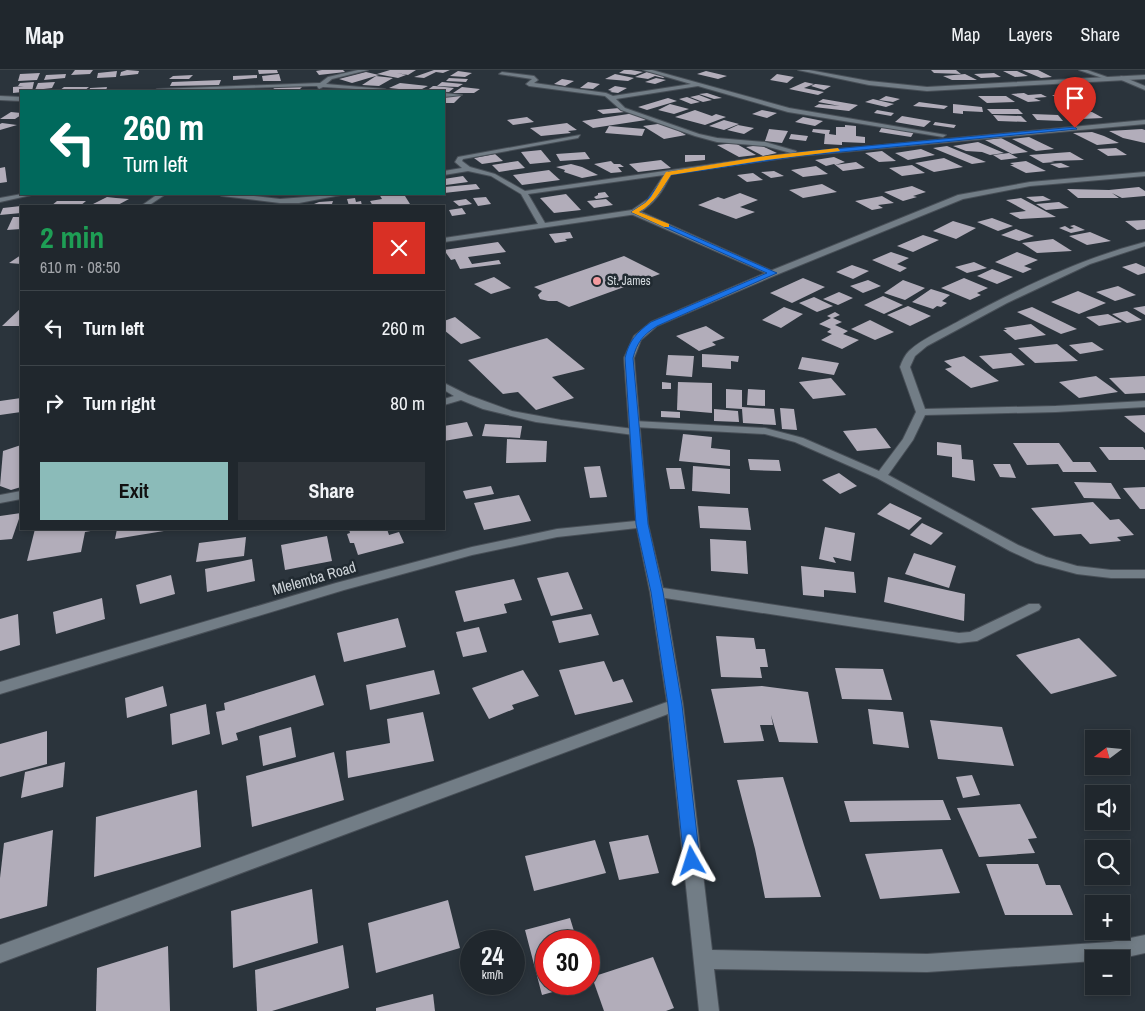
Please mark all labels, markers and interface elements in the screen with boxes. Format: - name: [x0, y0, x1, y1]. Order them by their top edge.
- text: Map: [25, 19, 64, 51]
- text: Map: [952, 22, 980, 47]
- text: Layers: [1008, 22, 1053, 47]
- text: Share: [1081, 22, 1120, 47]
- pin: [1054, 77, 1096, 128]
- icon: arrive: [1061, 84, 1089, 112]
- text: 260 m: [123, 104, 204, 151]
- icon: left: [40, 110, 105, 175]
- text: Turn left: [123, 149, 188, 179]
- text: 2 min: [40, 217, 104, 257]
- button: close: [373, 222, 425, 274]
- text: 610 m · 08:50: [40, 256, 120, 278]
- place label: St. James: [607, 273, 651, 289]
- marker: St. James: [591, 275, 603, 287]
- icon: left: [40, 314, 68, 342]
- text: Turn left: [83, 315, 144, 341]
- text: 260 m: [382, 315, 425, 341]
- icon: right: [40, 389, 68, 417]
- text: Turn right: [83, 390, 155, 416]
- text: 80 m: [390, 390, 425, 416]
- button: Exit: [40, 462, 228, 520]
- button: Share: [238, 462, 425, 520]
- street label: Mlelemba Road: [270, 556, 358, 600]
- north arrow: [1085, 730, 1130, 775]
- map controls: [1085, 730, 1130, 995]
- button: sound: [1085, 785, 1130, 830]
- position arrow: [665, 834, 717, 886]
- button: search: [1085, 840, 1130, 885]
- button: +: [1085, 895, 1130, 940]
- speed limit sign: 30: [535, 930, 600, 995]
- text: 24: [481, 939, 504, 973]
- button: −: [1085, 950, 1130, 995]
- text: km/h: [482, 967, 503, 983]

